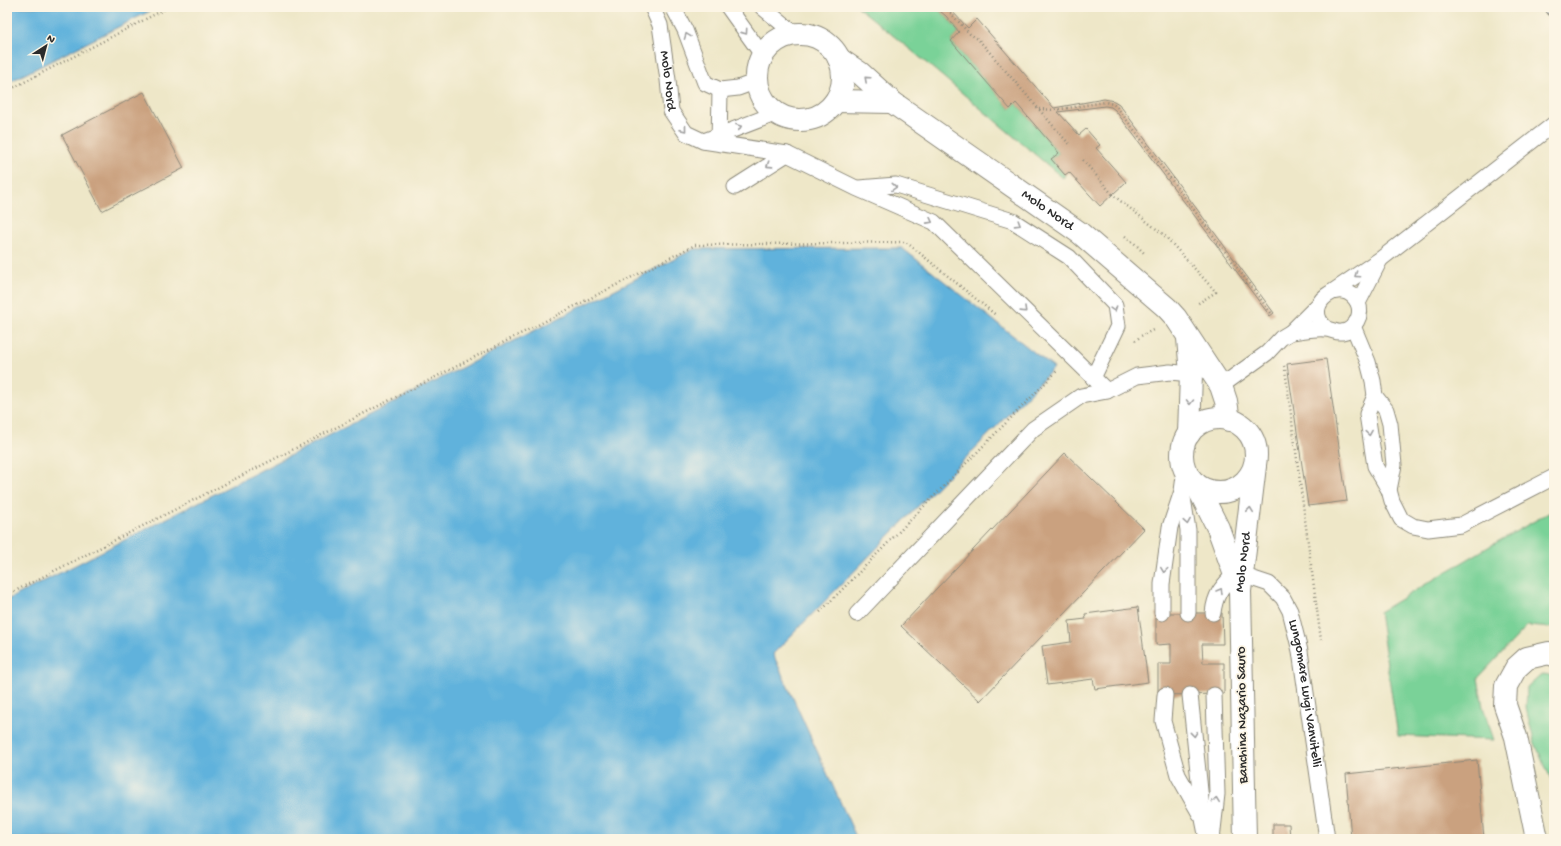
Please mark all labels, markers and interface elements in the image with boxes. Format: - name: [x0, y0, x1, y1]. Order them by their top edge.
- north arrow: [26, 26, 66, 66]
- one-way arrow: [740, 27, 747, 34]
- text: N: [44, 33, 57, 46]
- one-way arrow: [684, 33, 692, 40]
- street label: Molo Nord: [655, 50, 680, 113]
- one-way arrow: [864, 77, 871, 84]
- one-way arrow: [679, 124, 686, 131]
- one-way arrow: [736, 124, 743, 132]
- one-way arrow: [766, 161, 773, 168]
- one-way arrow: [891, 182, 898, 191]
- street label: Molo Nord: [1018, 186, 1079, 236]
- one-way arrow: [926, 216, 933, 224]
- one-way arrow: [1014, 220, 1021, 227]
- one-way arrow: [1354, 270, 1361, 278]
- one-way arrow: [1019, 305, 1027, 313]
- one-way arrow: [1110, 305, 1118, 312]
- one-way arrow: [1186, 399, 1194, 405]
- one-way arrow: [1364, 430, 1373, 436]
- one-way arrow: [1245, 507, 1254, 513]
- one-way arrow: [1182, 519, 1191, 525]
- street label: Molo Nord: [1231, 530, 1256, 593]
- one-way arrow: [1160, 567, 1169, 573]
- one-way arrow: [1215, 588, 1222, 595]
- street label: Lungomare Luigi Vanvitelli: [1284, 618, 1325, 769]
- street label: Banchina Nazario Sauro: [1233, 646, 1253, 785]
- one-way arrow: [1189, 731, 1198, 737]
- one-way arrow: [1212, 797, 1221, 803]

